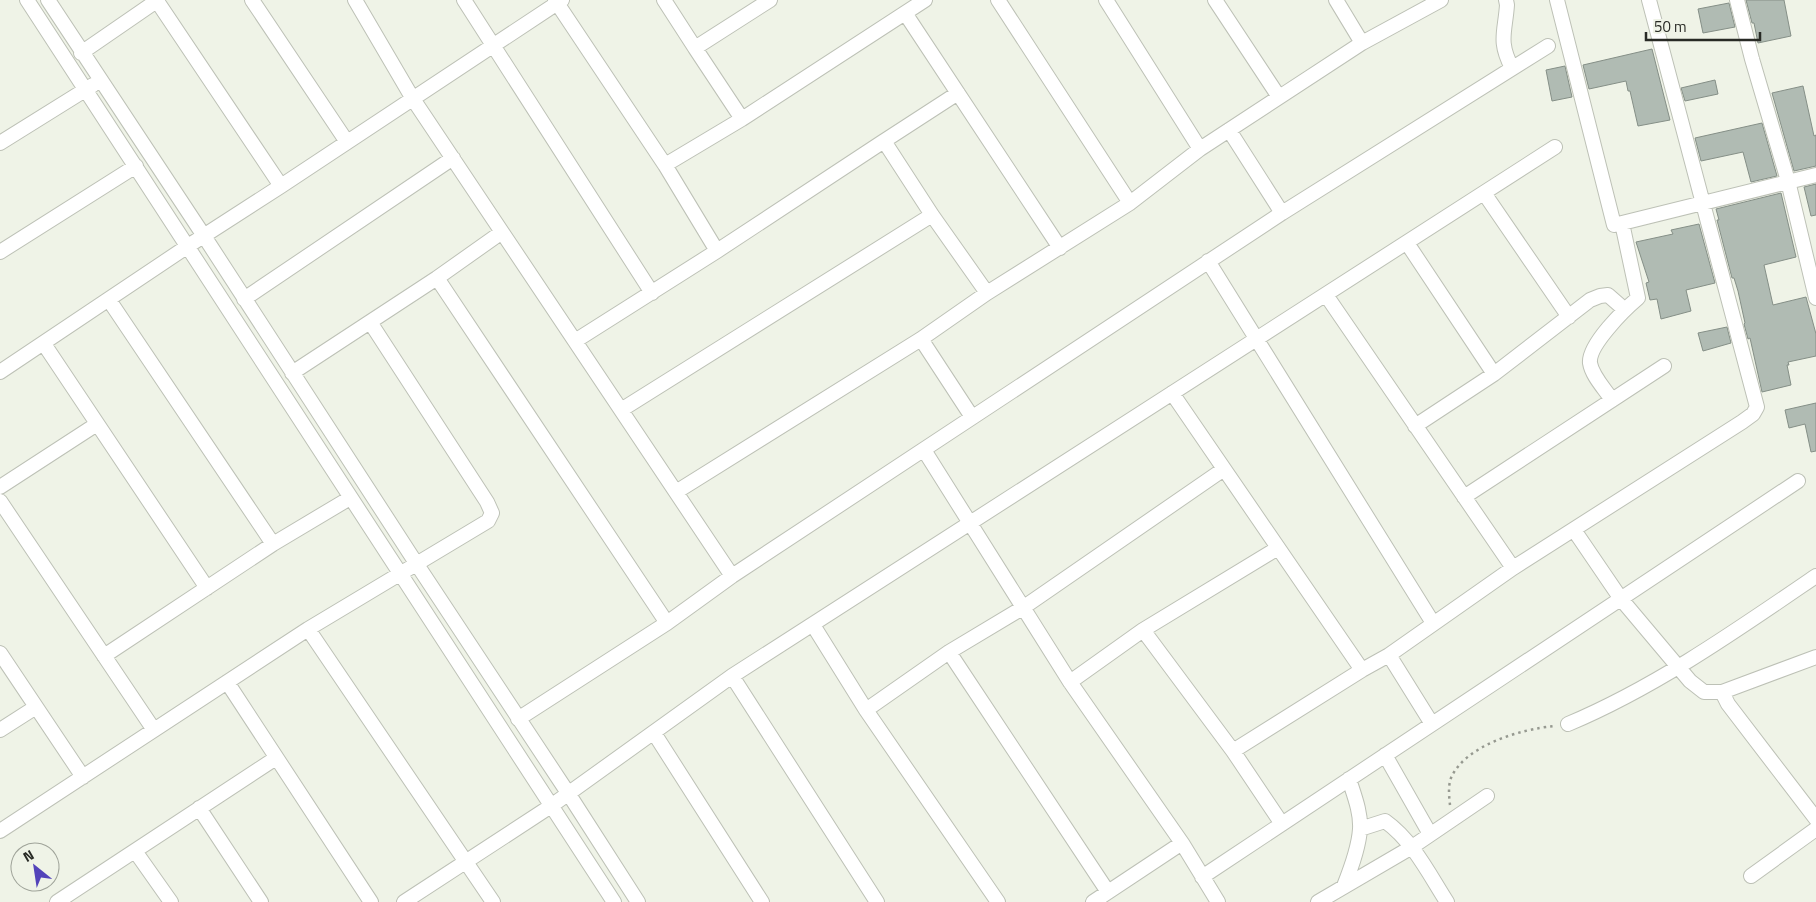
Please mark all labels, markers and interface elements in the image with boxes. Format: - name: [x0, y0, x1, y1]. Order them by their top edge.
- scale bar: [1646, 10, 1760, 42]
- text: 50 m: [1654, 15, 1687, 38]
- north arrow: [10, 842, 60, 892]
- text: N: [19, 844, 38, 867]

